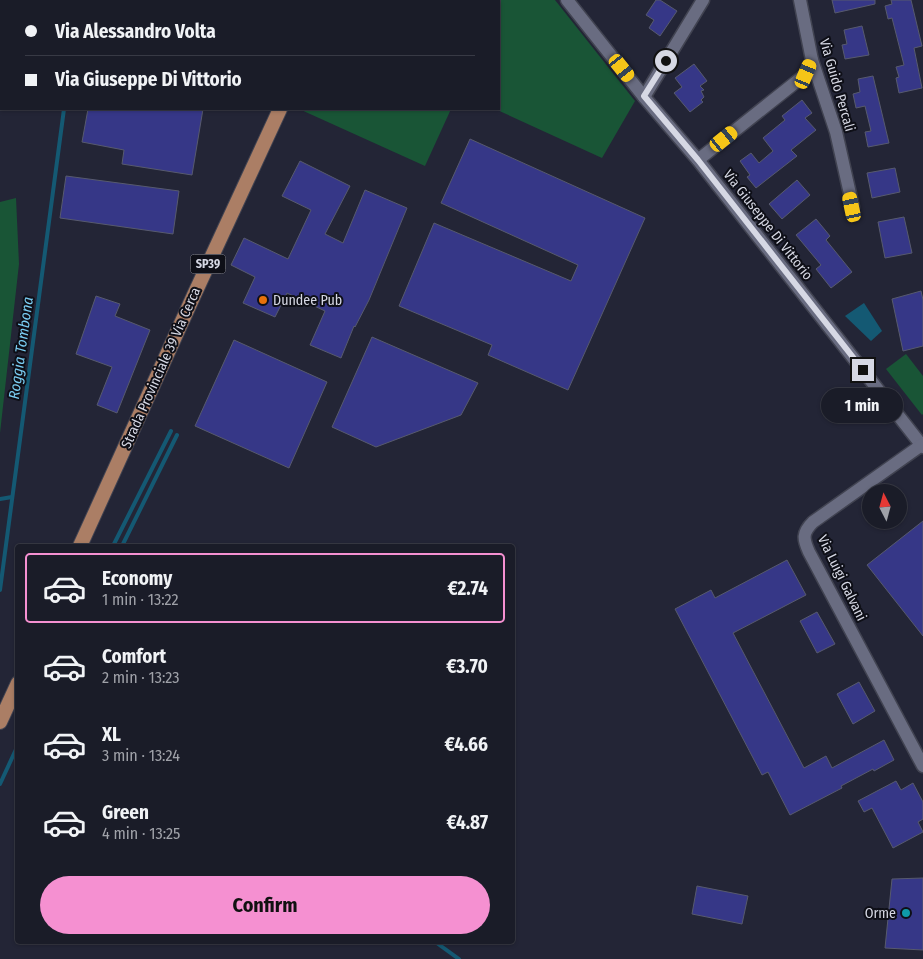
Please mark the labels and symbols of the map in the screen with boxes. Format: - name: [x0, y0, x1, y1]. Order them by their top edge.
- street label: Via Guido Percali: [816, 37, 858, 133]
- route start: [655, 50, 677, 72]
- car: [606, 52, 637, 84]
- car: [793, 57, 818, 91]
- car: [707, 124, 740, 154]
- street label: Via Giuseppe Di Vittorio: [720, 166, 816, 284]
- car: [841, 191, 862, 223]
- road number: SP39: [190, 254, 226, 274]
- street label: Strada Provinciale 39 Via Cerca: [118, 285, 204, 451]
- place label: Dundee Pub: [273, 292, 342, 309]
- marker: Dundee Pub: [257, 294, 269, 306]
- water label: Roggia Tombona: [5, 295, 37, 400]
- route end: [852, 359, 874, 381]
- callout: 1 min: [822, 388, 904, 422]
- north arrow: [862, 484, 908, 529]
- street label: Via Luigi Galvani: [814, 532, 870, 624]
- place label: Orme: [865, 905, 896, 922]
- marker: Orme: [900, 907, 912, 919]

